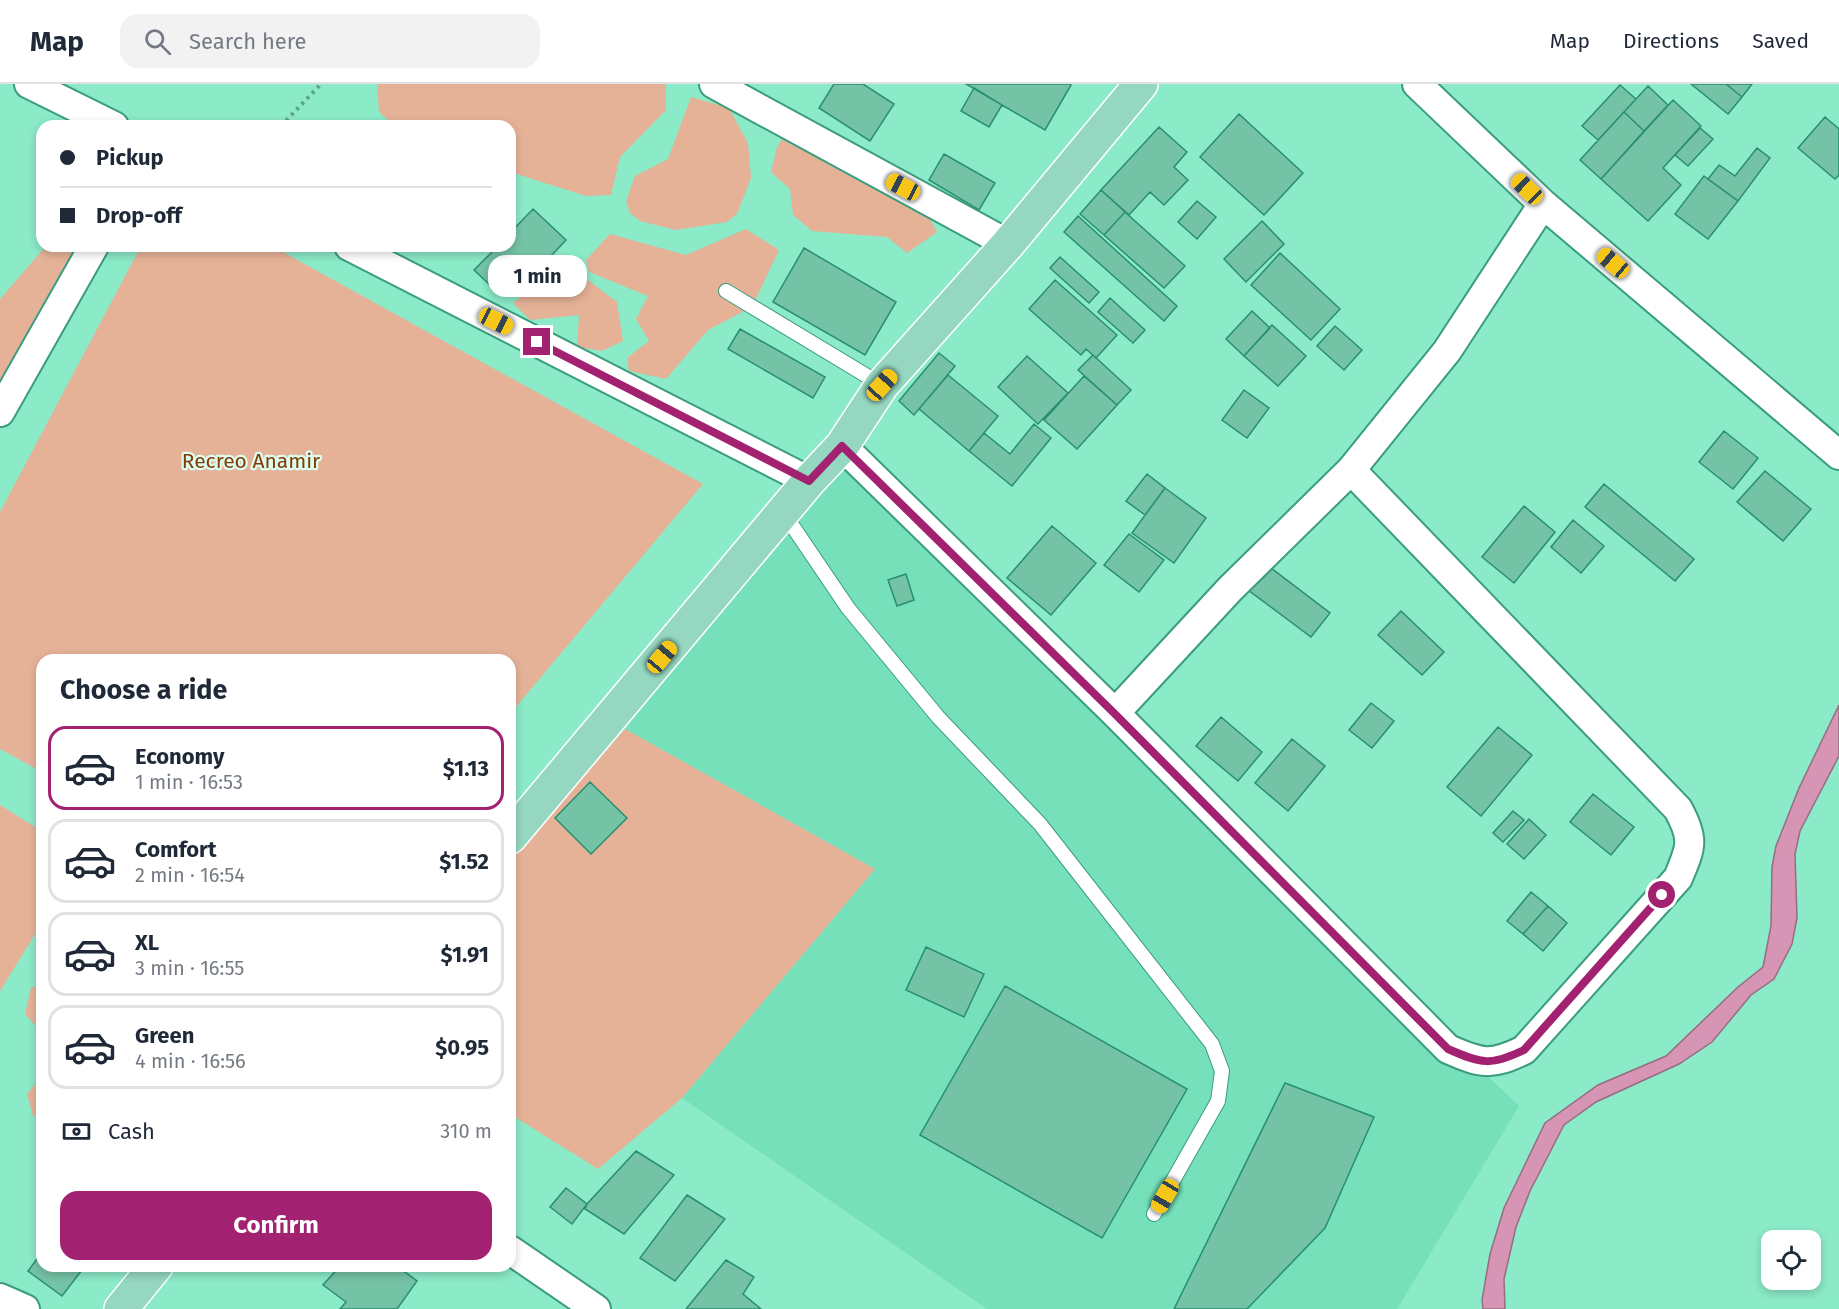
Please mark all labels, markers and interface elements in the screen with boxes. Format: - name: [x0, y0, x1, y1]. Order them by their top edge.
- search box: [120, 14, 540, 68]
- text: Map: [30, 25, 84, 58]
- icon: search: [141, 25, 174, 58]
- text: Search here: [189, 28, 307, 55]
- text: Map: [1550, 28, 1590, 54]
- text: Directions: [1623, 28, 1719, 54]
- text: Saved: [1752, 28, 1809, 54]
- text: Pickup: [96, 144, 164, 171]
- car: [1508, 170, 1546, 208]
- car: [883, 171, 923, 203]
- text: Drop-off: [96, 202, 182, 229]
- car: [1593, 245, 1633, 281]
- callout: 1 min: [488, 255, 586, 297]
- text: 1 min: [513, 264, 562, 288]
- car: [476, 305, 516, 337]
- route end: [523, 328, 550, 355]
- car: [863, 366, 901, 404]
- park label: Recreo Anamir: [182, 448, 320, 474]
- car: [644, 637, 680, 677]
- text: Choose a ride: [60, 674, 227, 706]
- icon: car: [63, 741, 117, 795]
- text: Economy: [135, 743, 224, 770]
- text: $1.13: [443, 755, 489, 782]
- text: 1 min · 16:53: [135, 770, 243, 794]
- icon: car: [63, 834, 117, 888]
- text: Comfort: [135, 836, 216, 863]
- text: $1.52: [439, 848, 489, 875]
- text: 2 min · 16:54: [135, 863, 245, 887]
- route start: [1648, 881, 1675, 908]
- icon: car: [63, 927, 117, 981]
- text: XL: [135, 929, 159, 956]
- text: $1.91: [441, 941, 489, 968]
- text: 3 min · 16:55: [135, 956, 244, 980]
- icon: car: [63, 1020, 117, 1074]
- text: Green: [135, 1022, 194, 1049]
- text: $0.95: [435, 1034, 489, 1061]
- text: 4 min · 16:56: [135, 1049, 246, 1073]
- icon: cash: [60, 1115, 93, 1148]
- text: Cash: [108, 1118, 155, 1145]
- text: 310 m: [440, 1119, 492, 1143]
- car: [1148, 1176, 1182, 1216]
- button: Confirm: [60, 1191, 492, 1260]
- map controls: [1761, 1230, 1821, 1290]
- button: locate: [1761, 1230, 1821, 1290]

